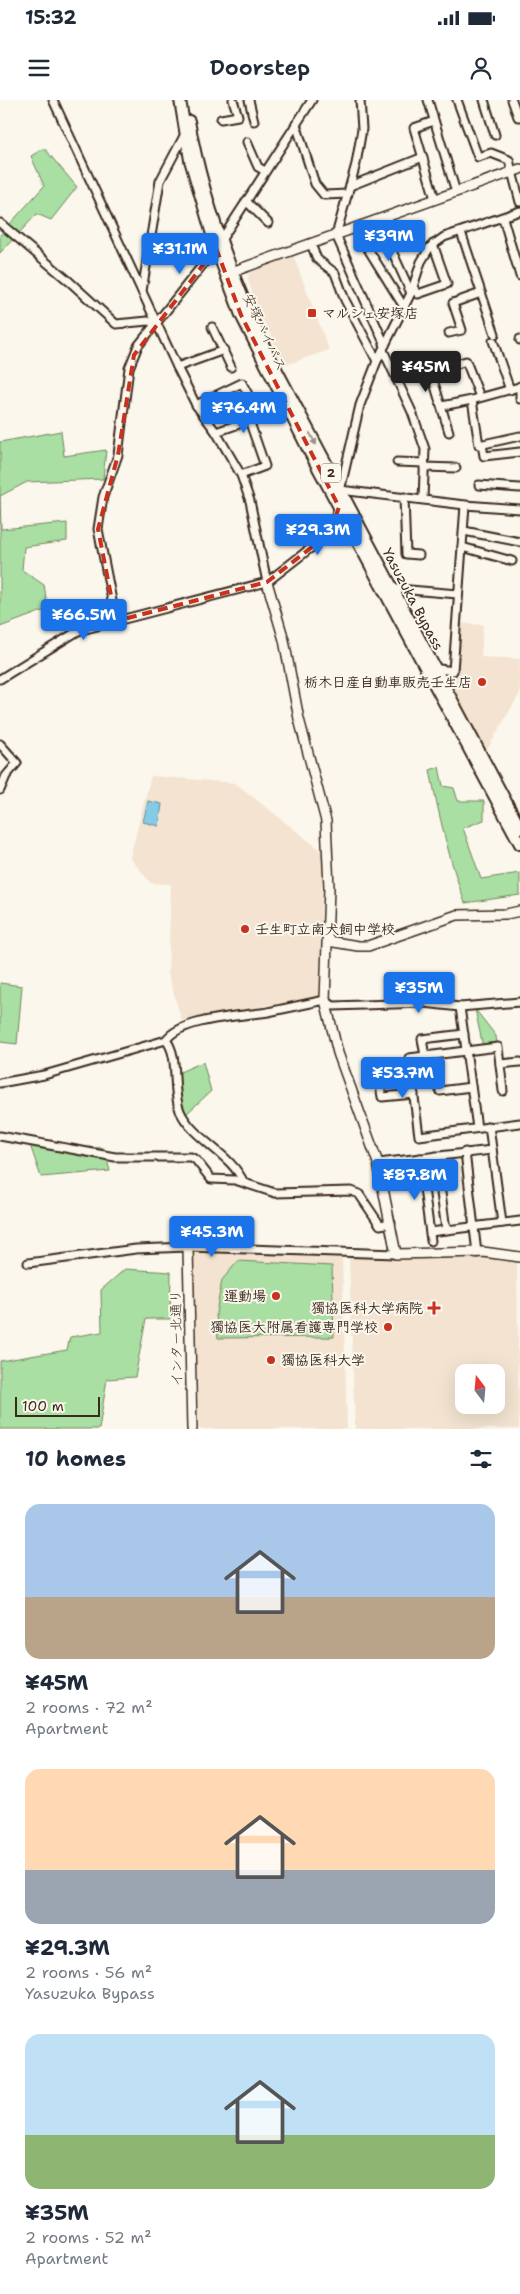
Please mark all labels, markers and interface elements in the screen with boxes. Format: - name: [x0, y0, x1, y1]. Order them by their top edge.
- text: 15:32: [25, 5, 76, 30]
- text: Doorstep: [210, 53, 310, 82]
- icon: menu: [25, 54, 53, 82]
- icon: person: [467, 54, 495, 82]
- pin: ¥39M: [359, 220, 419, 262]
- text: ¥39M: [364, 225, 414, 246]
- pin: ¥31.1M: [139, 232, 221, 275]
- text: ¥31.1M: [153, 238, 208, 259]
- street label: 安塚バイパス: [239, 290, 291, 374]
- place label: マルシェ安塚店: [322, 304, 419, 322]
- marker: マルシェ安塚店: [306, 307, 318, 319]
- pin: ¥45M: [396, 350, 456, 393]
- text: ¥45M: [402, 356, 450, 377]
- pin: ¥76.4M: [203, 392, 285, 434]
- text: ¥76.4M: [212, 397, 276, 418]
- one-way arrow: [309, 431, 317, 446]
- road number: 2: [321, 463, 341, 482]
- pin: ¥29.3M: [277, 514, 359, 556]
- text: ¥29.3M: [286, 519, 350, 540]
- street label: Yasuzuka Bypass: [378, 545, 448, 653]
- pin: ¥66.5M: [43, 598, 125, 641]
- text: ¥66.5M: [52, 604, 116, 625]
- place label: 栃木日産自動車販売壬生店: [304, 673, 472, 691]
- marker: 栃木日産自動車販売壬生店: [476, 676, 488, 688]
- place label: 壬生町立南犬飼中学校: [255, 920, 395, 938]
- marker: 壬生町立南犬飼中学校: [239, 923, 251, 935]
- pin: ¥35M: [389, 972, 449, 1014]
- text: ¥35M: [395, 977, 443, 998]
- pin: ¥53.7M: [362, 1056, 444, 1099]
- text: ¥53.7M: [372, 1062, 434, 1083]
- pin: ¥87.8M: [374, 1158, 456, 1201]
- text: ¥87.8M: [383, 1164, 447, 1185]
- pin: ¥45.3M: [171, 1216, 253, 1258]
- text: ¥45.3M: [180, 1221, 244, 1242]
- place label: 運動場: [224, 1287, 266, 1305]
- street label: インター北通り: [166, 1289, 186, 1387]
- marker: 運動場: [270, 1290, 282, 1302]
- place label: 獨協医科大学病院: [311, 1299, 423, 1317]
- marker: 獨協医科大学病院: [427, 1301, 441, 1315]
- place label: 獨協医大附属看護専門学校: [210, 1318, 378, 1336]
- marker: 獨協医大附属看護専門学校: [382, 1321, 394, 1333]
- place label: 獨協医科大学: [281, 1351, 365, 1369]
- marker: 獨協医科大学: [265, 1354, 277, 1366]
- north arrow: [455, 1364, 505, 1414]
- map controls: [455, 1364, 505, 1414]
- scale bar: [15, 1394, 100, 1417]
- text: 100 m: [22, 1397, 64, 1415]
- text: 10 homes: [25, 1445, 126, 1473]
- icon: filters: [467, 1445, 495, 1473]
- icon: home: [215, 1537, 305, 1627]
- text: ¥45M: [25, 1669, 88, 1697]
- text: 2 rooms · 72 m²: [25, 1697, 153, 1718]
- text: Apartment: [25, 1718, 108, 1739]
- icon: home: [215, 1802, 305, 1892]
- text: ¥29.3M: [25, 1934, 110, 1962]
- text: 2 rooms · 56 m²: [25, 1962, 152, 1983]
- text: Yasuzuka Bypass: [25, 1983, 155, 2004]
- icon: home: [215, 2067, 305, 2157]
- text: ¥35M: [25, 2199, 89, 2227]
- text: 2 rooms · 52 m²: [25, 2227, 152, 2248]
- text: Apartment: [25, 2248, 108, 2269]

